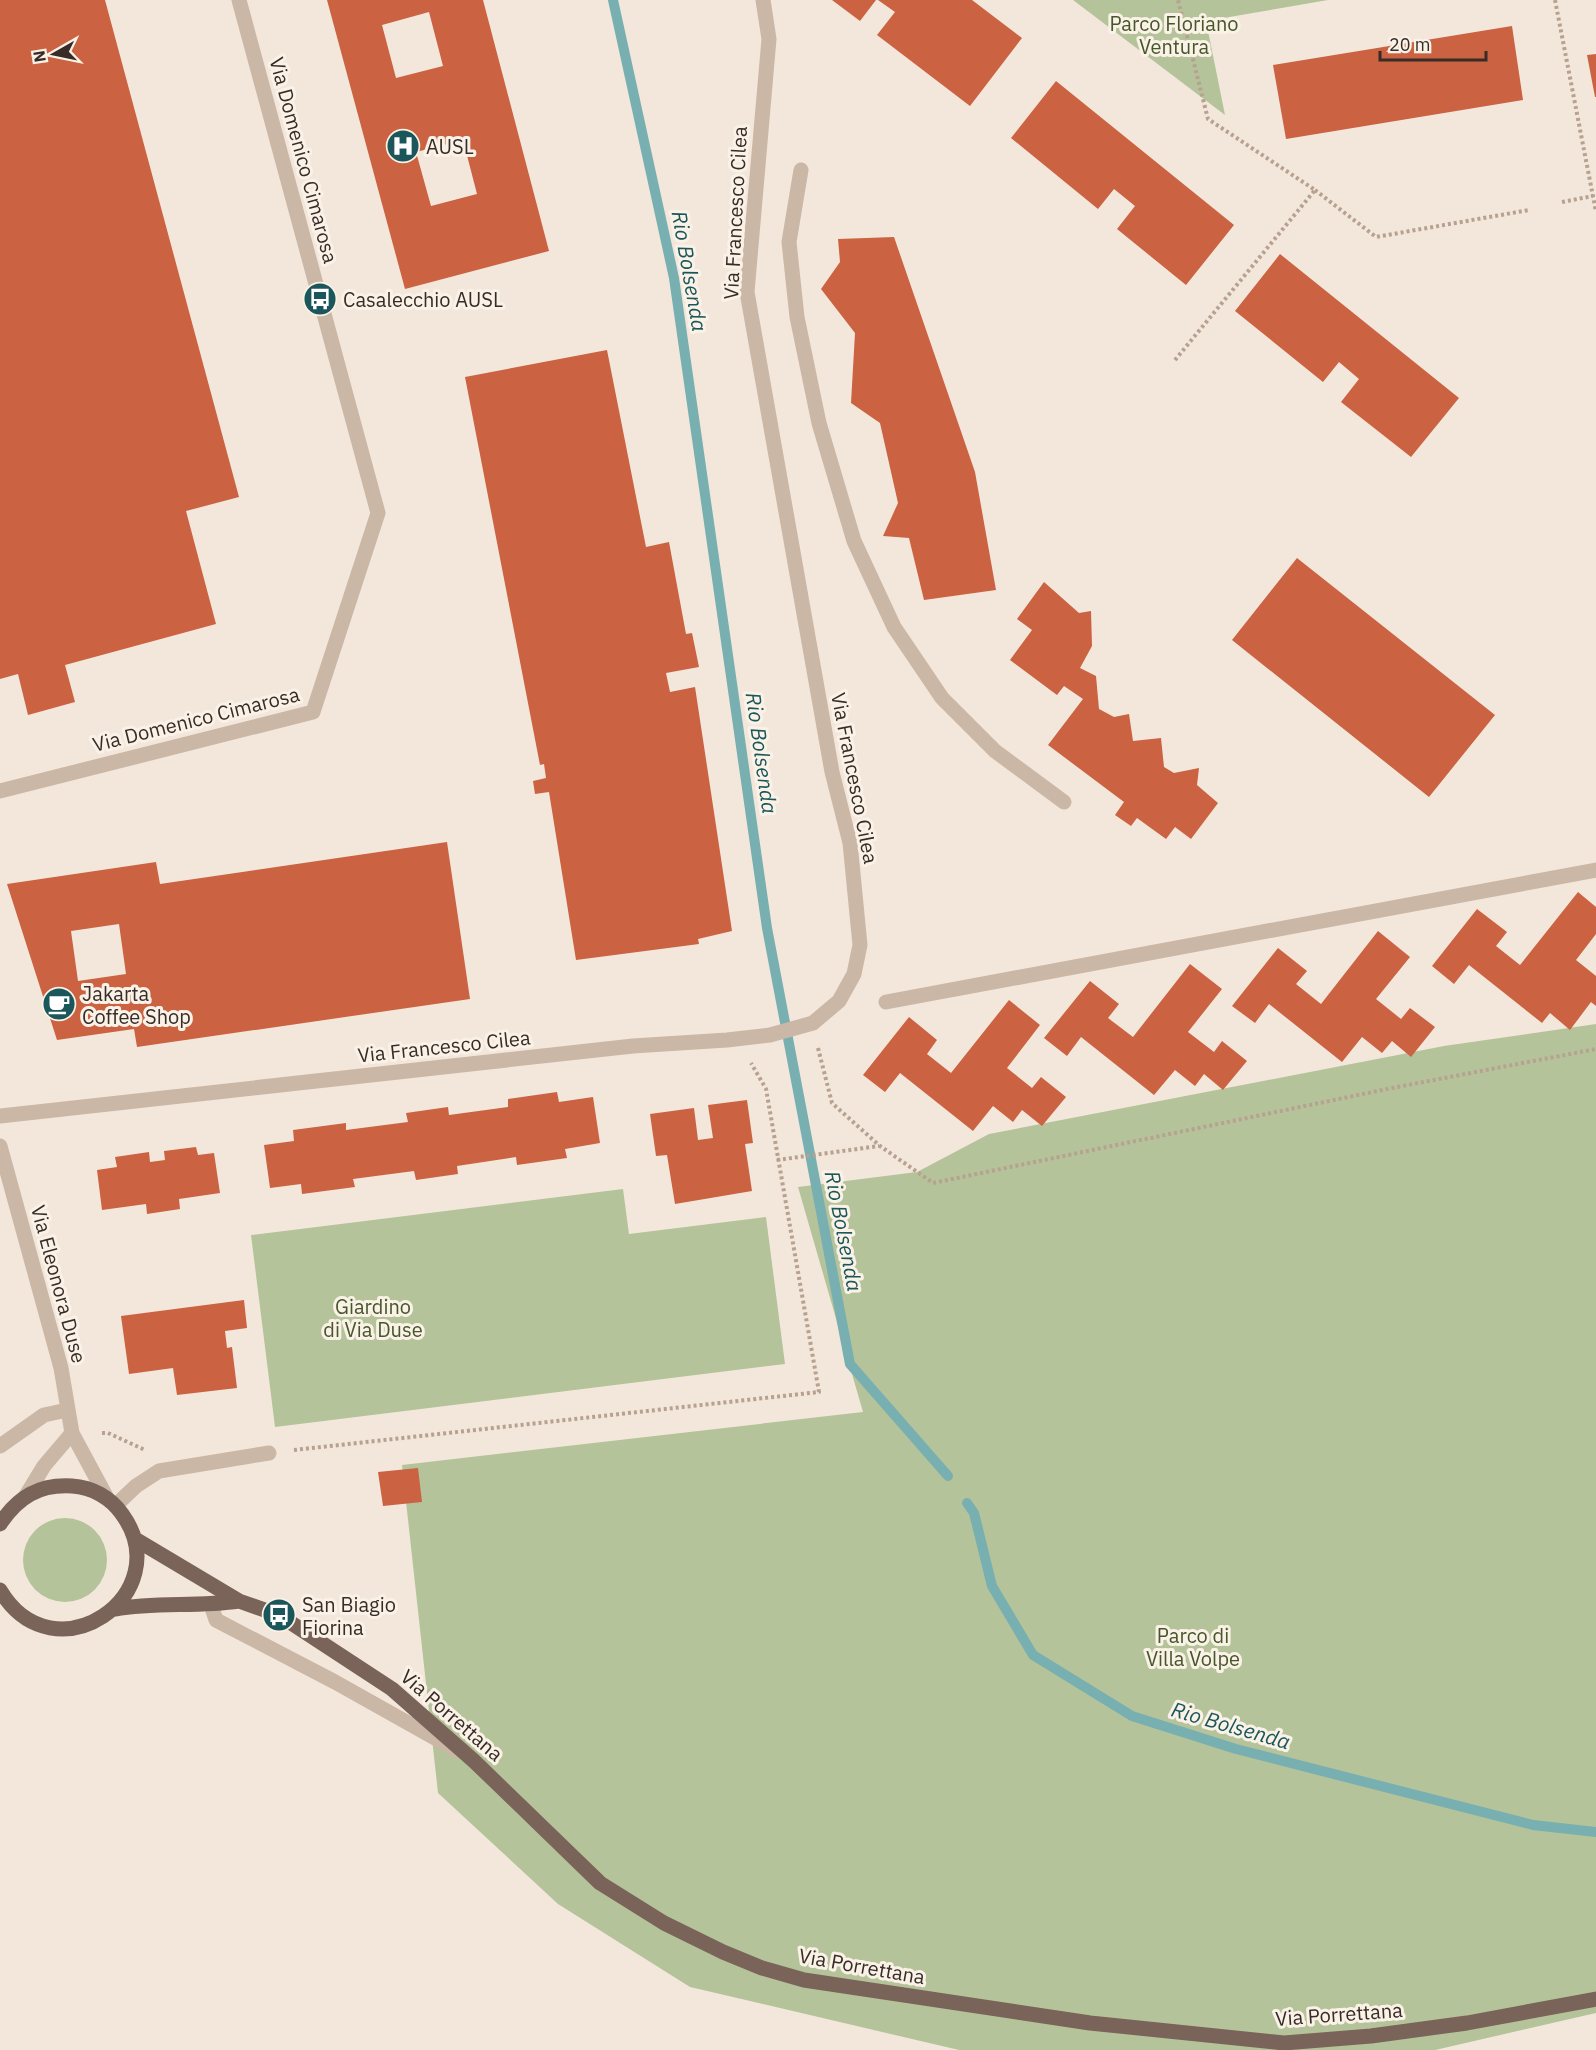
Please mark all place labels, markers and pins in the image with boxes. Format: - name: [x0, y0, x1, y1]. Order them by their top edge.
- hospital icon: AUSL: [385, 128, 421, 164]
- place label: AUSL: [426, 133, 474, 160]
- bus stop icon: Casalecchio AUSL: [302, 281, 338, 317]
- place label: Casalecchio AUSL: [343, 286, 503, 313]
- place label: Jakarta Coffee Shop: [82, 980, 191, 1030]
- cafe icon: Jakarta Coffee Shop: [41, 986, 77, 1022]
- place label: San Biagio Fiorina: [302, 1591, 396, 1641]
- bus stop icon: San Biagio Fiorina: [261, 1597, 297, 1633]

